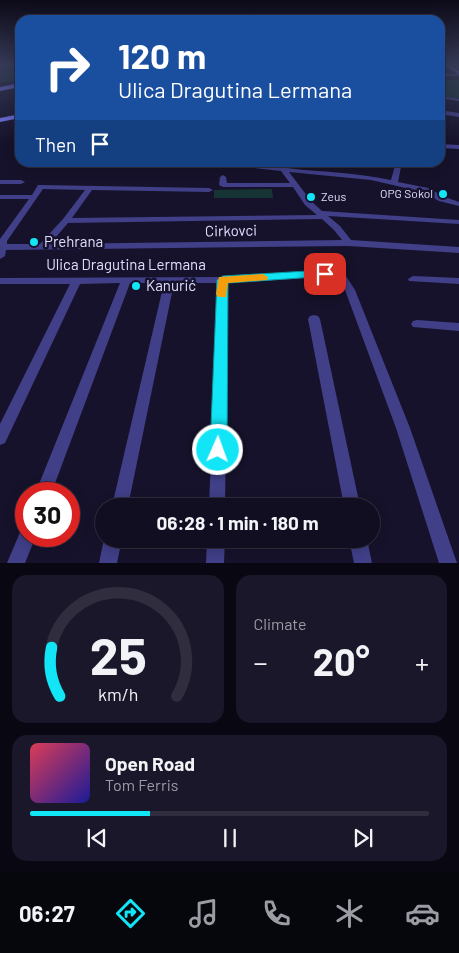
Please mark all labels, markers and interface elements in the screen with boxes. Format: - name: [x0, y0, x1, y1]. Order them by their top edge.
- text: 120 m: [118, 34, 206, 76]
- icon: right: [35, 35, 100, 100]
- text: Ulica Dragutina Lermana: [118, 76, 352, 102]
- icon: arrive: [86, 130, 114, 158]
- text: Then: [35, 133, 76, 156]
- place label: OPG Sokol: [380, 186, 433, 200]
- marker: OPG Sokol: [437, 188, 449, 200]
- place label: Zeus: [321, 189, 346, 203]
- marker: Zeus: [305, 191, 317, 203]
- street label: Cirkovci: [205, 221, 257, 239]
- place label: Prehrana: [44, 232, 103, 250]
- marker: Prehrana: [28, 236, 40, 248]
- pin: [304, 253, 346, 295]
- street label: Ulica Dragutina Lermana: [46, 255, 206, 273]
- icon: arrive: [311, 260, 339, 288]
- place label: Kanurić: [146, 276, 196, 294]
- marker: Kanurić: [130, 280, 142, 292]
- position arrow: [191, 423, 243, 475]
- speed limit sign: 30: [15, 482, 80, 547]
- text: 06:28 · 1 min · 180 m: [156, 511, 319, 534]
- text: Climate: [254, 614, 306, 633]
- text: 25: [89, 623, 146, 685]
- text: 20°: [313, 638, 370, 684]
- text: −: [254, 645, 268, 679]
- text: +: [415, 645, 429, 679]
- text: km/h: [98, 683, 138, 705]
- text: Open Road: [105, 752, 195, 775]
- text: Tom Ferris: [105, 775, 179, 794]
- icon: previous: [83, 824, 111, 852]
- icon: pause: [216, 824, 244, 852]
- icon: next: [349, 824, 377, 852]
- icon: directions: [113, 896, 148, 931]
- icon: music: [186, 896, 221, 931]
- icon: phone: [259, 896, 294, 931]
- icon: climate: [332, 896, 367, 931]
- icon: car: [405, 896, 440, 931]
- text: 06:27: [19, 900, 75, 926]

